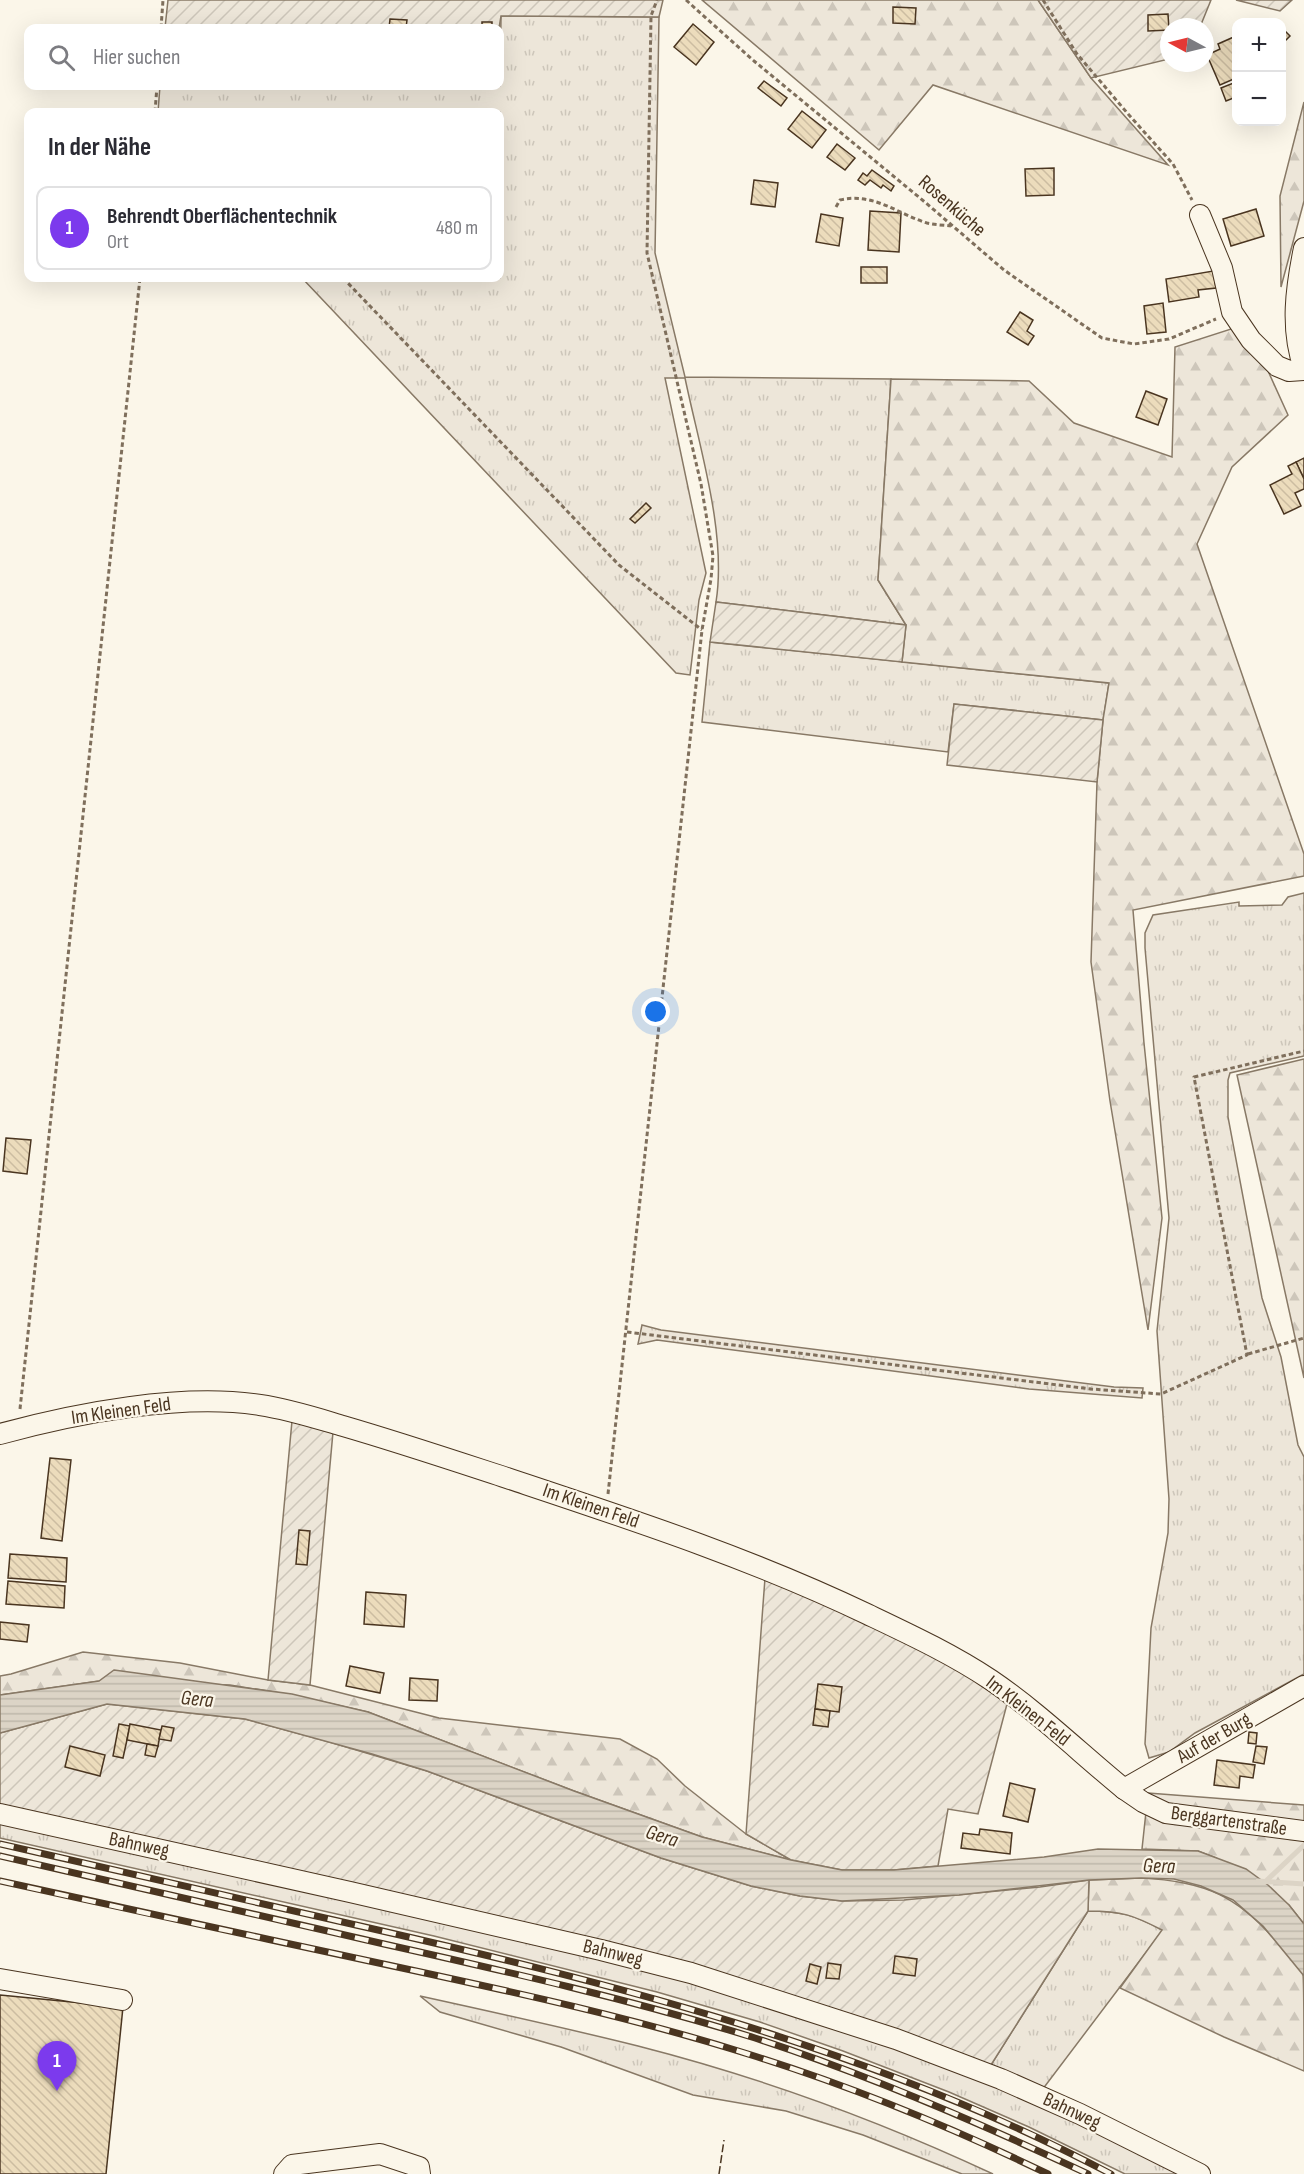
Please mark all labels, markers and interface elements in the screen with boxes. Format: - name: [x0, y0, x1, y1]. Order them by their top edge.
- north arrow: [1160, 18, 1214, 72]
- map controls: [1232, 18, 1286, 126]
- button: +: [1232, 18, 1286, 72]
- search box: [24, 24, 504, 90]
- icon: search: [45, 41, 78, 74]
- text: Hier suchen: [93, 44, 181, 71]
- button: −: [1232, 72, 1286, 126]
- text: In der Nähe: [48, 132, 151, 163]
- street label: Rosenküche: [913, 170, 991, 242]
- text: Behrendt Oberflächentechnik: [107, 203, 337, 230]
- text: 1: [66, 216, 73, 240]
- text: 480 m: [436, 216, 478, 240]
- text: Ort: [107, 230, 129, 254]
- your location: [641, 997, 670, 1026]
- street label: Im Kleinen Feld: [70, 1392, 172, 1430]
- street label: Im Kleinen Feld: [540, 1478, 642, 1534]
- street label: Im Kleinen Feld: [981, 1671, 1075, 1751]
- water label: Gera: [180, 1685, 215, 1713]
- street label: Auf der Burg: [1172, 1707, 1255, 1769]
- street label: Berggartenstraße: [1169, 1801, 1289, 1841]
- water label: Gera: [643, 1819, 682, 1853]
- street label: Bahnweg: [107, 1827, 171, 1863]
- water label: Gera: [1142, 1853, 1176, 1879]
- street label: Bahnweg: [581, 1934, 645, 1972]
- pin: 1: [38, 2042, 76, 2091]
- street label: Bahnweg: [1039, 2087, 1105, 2135]

